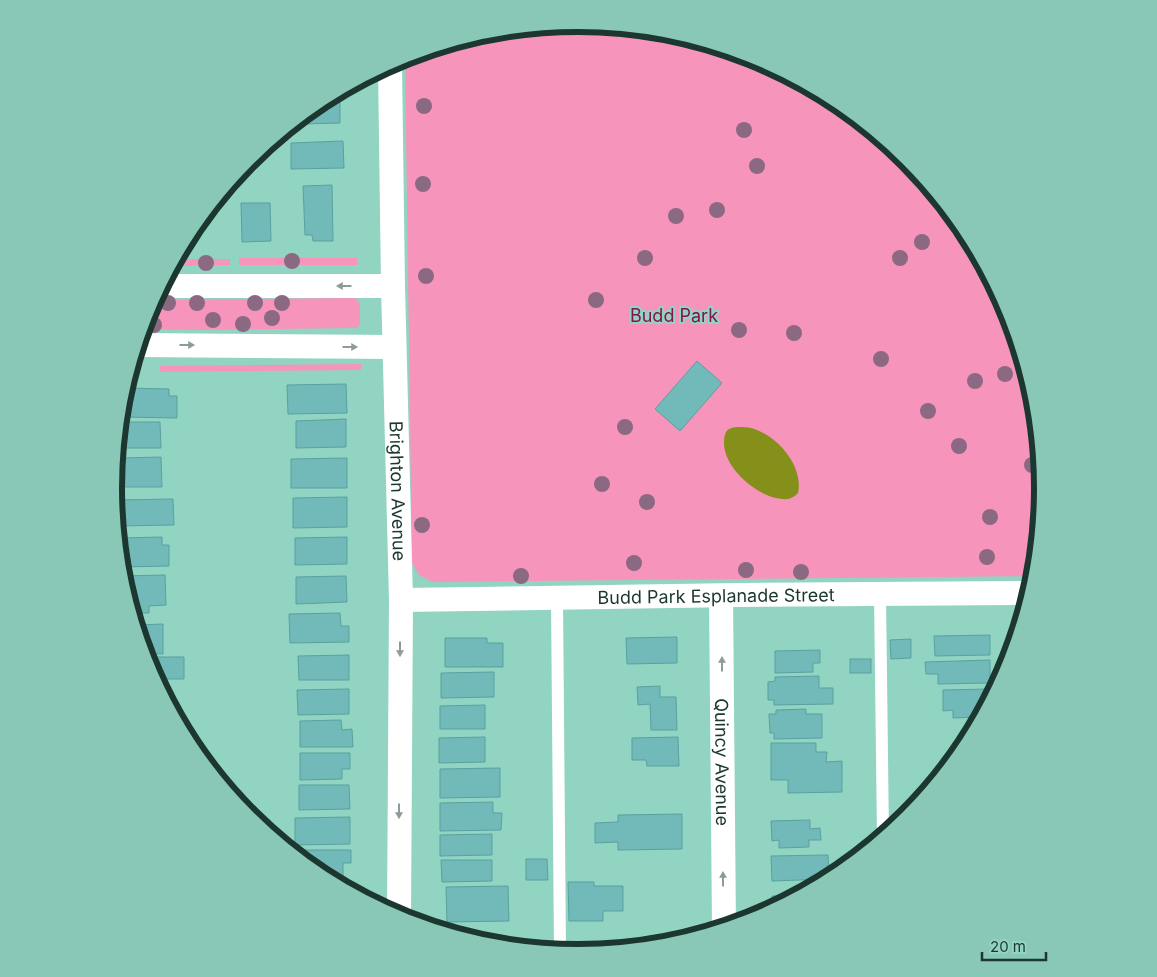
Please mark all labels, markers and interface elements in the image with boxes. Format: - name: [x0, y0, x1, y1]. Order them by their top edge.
- one-way arrow: [336, 282, 352, 290]
- park label: Budd Park: [630, 305, 718, 326]
- one-way arrow: [180, 342, 196, 350]
- one-way arrow: [342, 343, 358, 351]
- street label: Brighton Avenue: [386, 420, 411, 561]
- street label: Budd Park Esplanade Street: [597, 584, 835, 608]
- one-way arrow: [396, 641, 404, 657]
- one-way arrow: [718, 656, 726, 672]
- street label: Quincy Avenue: [711, 698, 734, 826]
- one-way arrow: [395, 804, 403, 820]
- one-way arrow: [719, 871, 727, 887]
- scale bar: [982, 930, 1046, 962]
- text: 20 m: [990, 937, 1026, 956]

